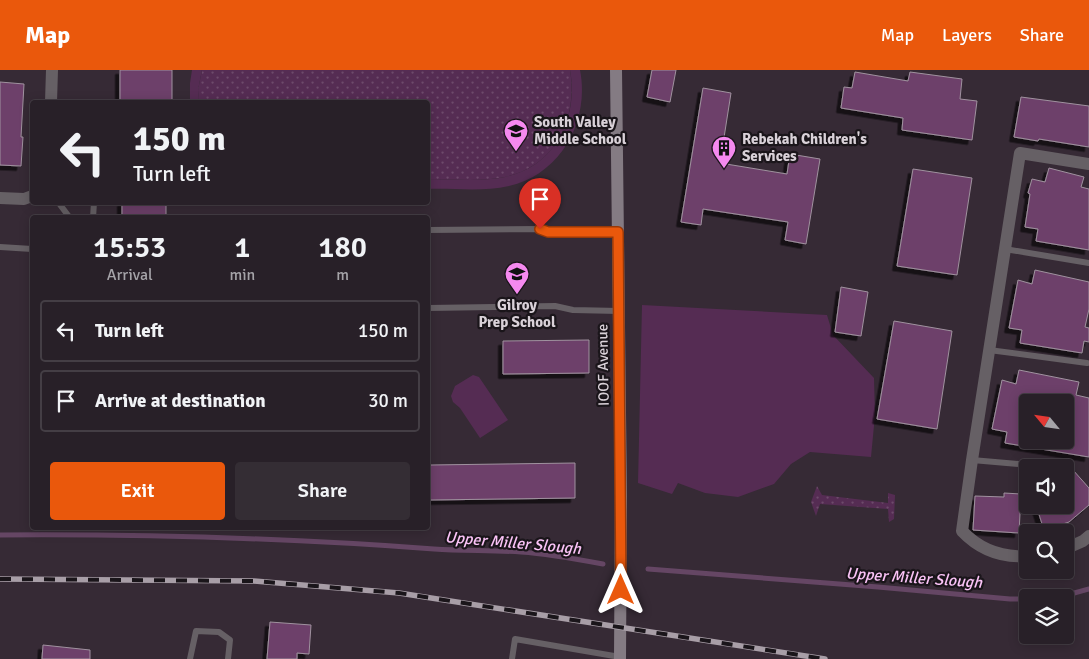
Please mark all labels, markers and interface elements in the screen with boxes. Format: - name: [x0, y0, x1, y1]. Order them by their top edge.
- text: Map: [25, 20, 70, 50]
- text: Map: [881, 24, 914, 46]
- text: Layers: [942, 24, 992, 46]
- text: Share: [1020, 24, 1064, 46]
- place label: South Valley Middle School: [534, 113, 627, 148]
- text: 150 m: [133, 117, 226, 160]
- school or university icon: South Valley Middle School: [503, 118, 529, 152]
- icon: left: [50, 120, 115, 185]
- place label: Rebekah Children's Services: [742, 130, 867, 165]
- building icon: Rebekah Children's Services: [711, 135, 737, 169]
- text: Turn left: [133, 160, 211, 187]
- pin: [519, 178, 561, 229]
- icon: arrive: [526, 185, 554, 213]
- text: 15:53: [93, 229, 166, 266]
- text: 1: [234, 229, 250, 266]
- text: 180: [318, 229, 367, 266]
- school or university icon: Gilroy Prep School: [504, 261, 530, 295]
- text: Arrival: [107, 265, 153, 285]
- text: min: [229, 265, 255, 285]
- text: m: [336, 265, 349, 285]
- place label: Gilroy Prep School: [478, 296, 556, 331]
- icon: left: [52, 317, 80, 345]
- text: Turn left: [95, 319, 164, 343]
- text: 150 m: [358, 319, 408, 343]
- street label: IOOF Avenue: [593, 324, 613, 406]
- icon: arrive: [52, 387, 80, 415]
- text: Arrive at destination: [95, 389, 266, 413]
- text: 30 m: [368, 389, 408, 413]
- north arrow: [1019, 394, 1074, 449]
- map controls: [1019, 394, 1074, 644]
- button: sound: [1019, 459, 1074, 514]
- button: Exit: [50, 462, 225, 520]
- button: Share: [235, 462, 410, 520]
- button: search: [1019, 524, 1074, 579]
- water label: Upper Miller Slough: [444, 527, 583, 559]
- position arrow: [594, 563, 646, 615]
- water label: Upper Miller Slough: [845, 563, 984, 593]
- button: layers: [1019, 589, 1074, 644]

